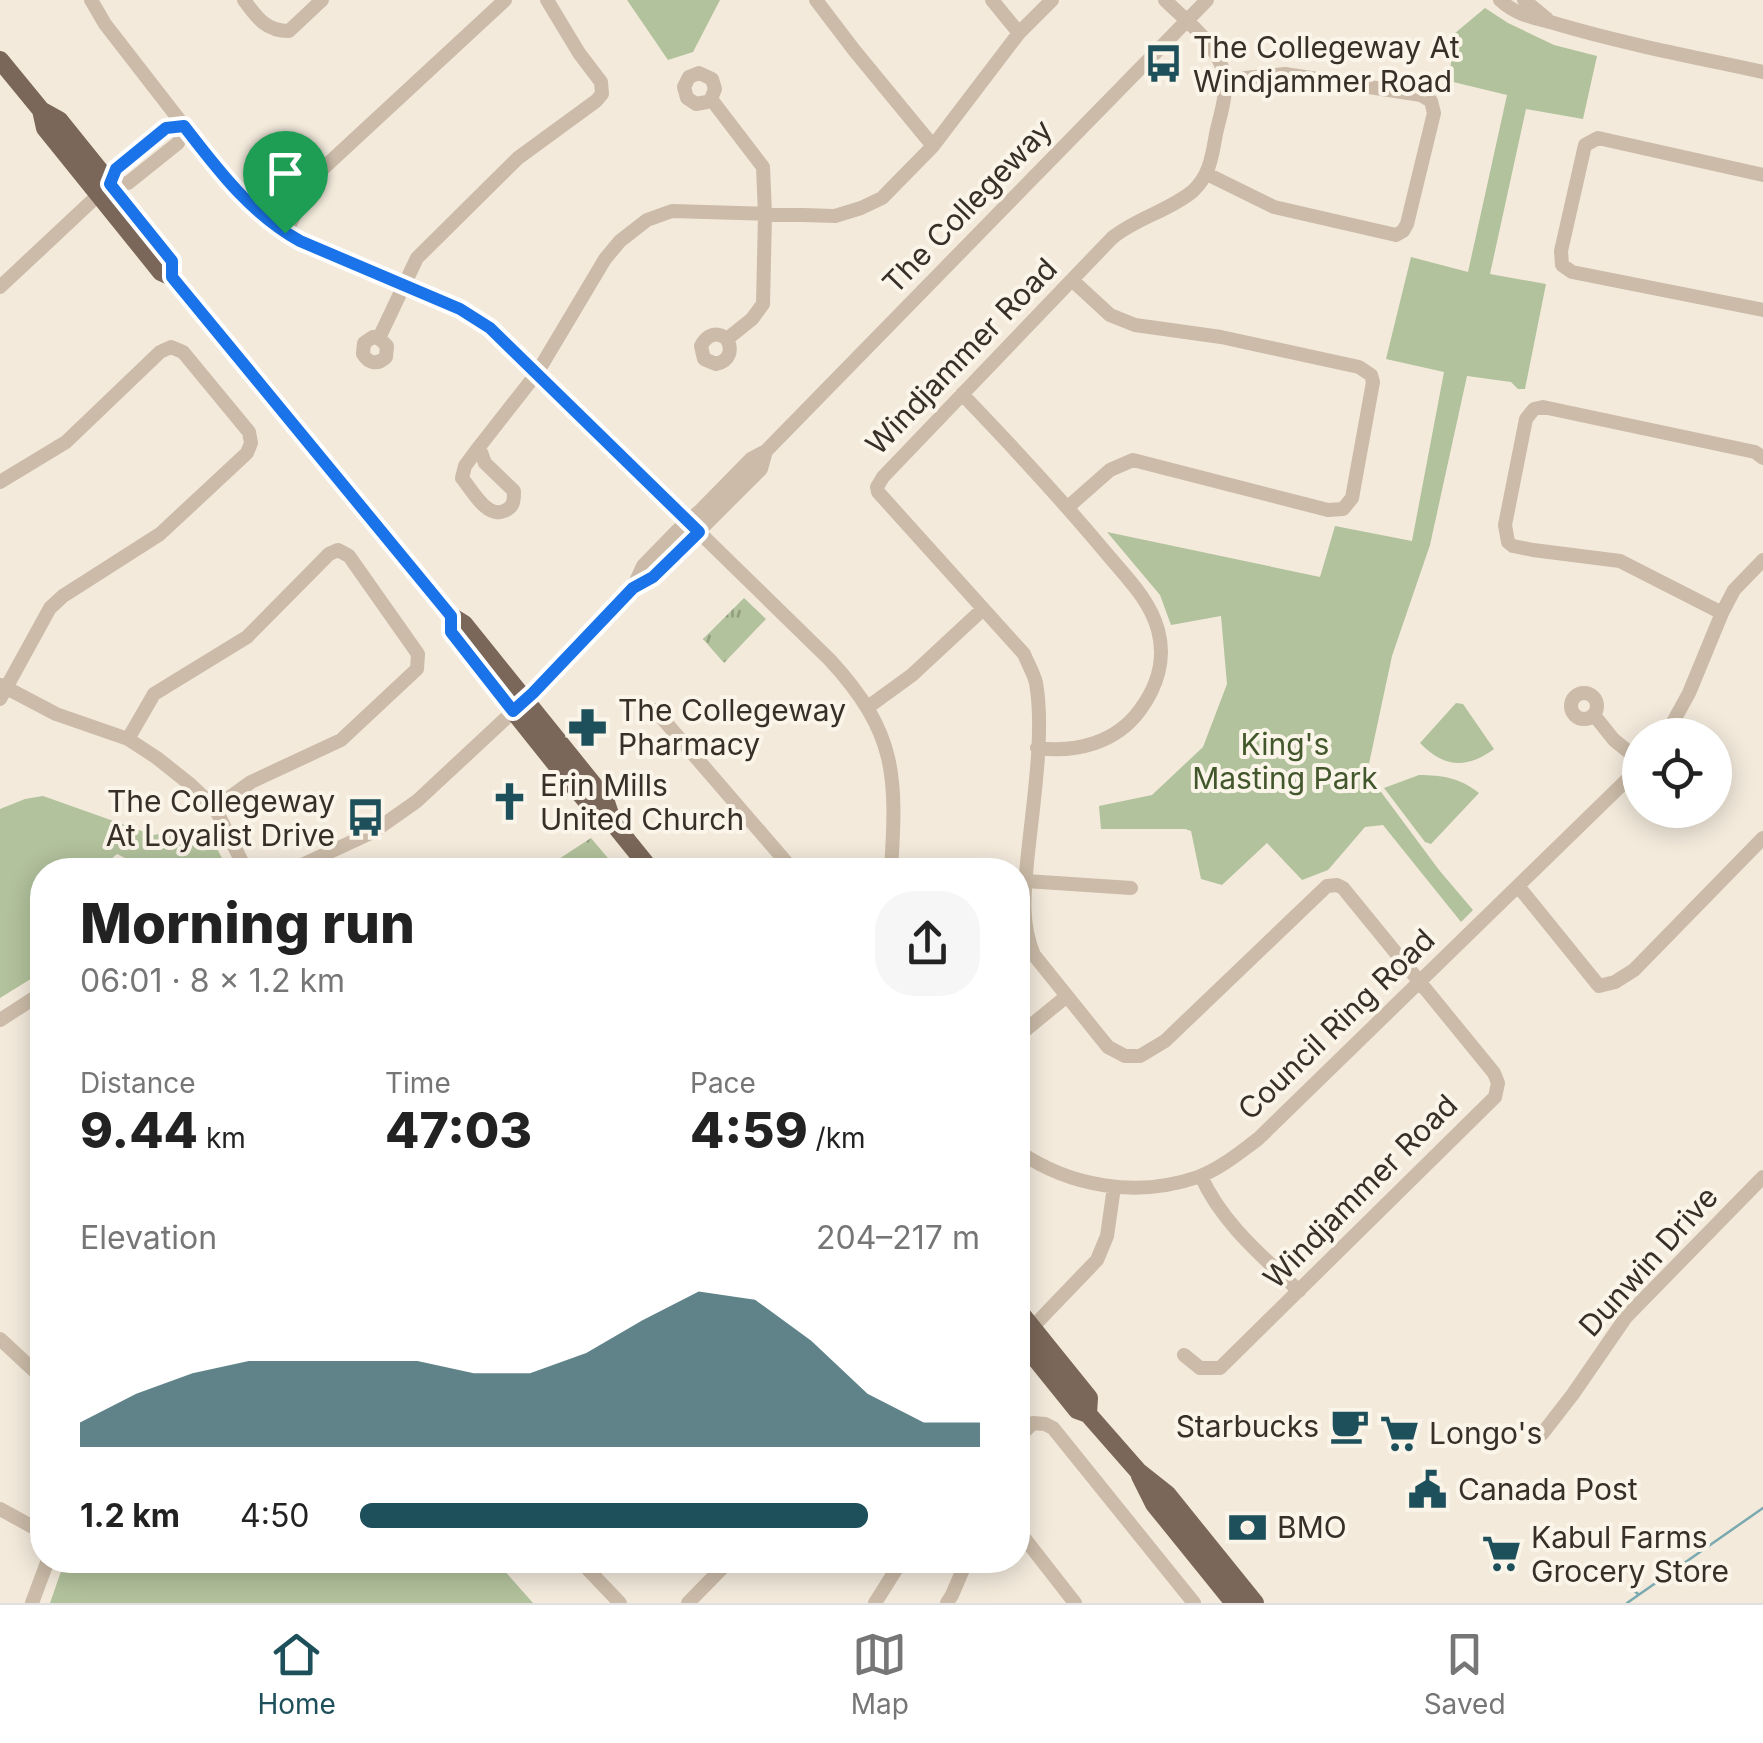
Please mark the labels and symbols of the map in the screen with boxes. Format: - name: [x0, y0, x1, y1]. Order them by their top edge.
- place label: The Collegeway At Windjammer Road: [1193, 29, 1460, 99]
- bus stop icon: The Collegeway At Windjammer Road: [1142, 43, 1184, 85]
- street label: The Collegeway: [875, 111, 1059, 301]
- pin: [243, 131, 328, 234]
- street label: Windjammer Road: [858, 250, 1064, 462]
- place label: The Collegeway Pharmacy: [618, 692, 846, 762]
- pharmacy icon: The Collegeway Pharmacy: [567, 706, 609, 748]
- park label: King's Masting Park: [1192, 726, 1378, 796]
- place label: Erin Mills United Church: [540, 767, 744, 837]
- church icon: Erin Mills United Church: [489, 781, 531, 823]
- place label: The Collegeway At Loyalist Drive: [106, 783, 335, 853]
- bus stop icon: The Collegeway At Loyalist Drive: [344, 797, 386, 839]
- street label: Council Ring Road: [1230, 921, 1442, 1127]
- street label: Windjammer Road: [1256, 1087, 1464, 1295]
- street label: Dunwin Drive: [1571, 1179, 1725, 1343]
- cafe icon: Starbucks: [1328, 1405, 1370, 1447]
- place label: Starbucks: [1176, 1408, 1319, 1444]
- supermarket icon: Longo's: [1378, 1412, 1420, 1454]
- place label: Longo's: [1429, 1415, 1542, 1451]
- public building icon: Canada Post: [1407, 1468, 1449, 1510]
- place label: Canada Post: [1458, 1471, 1638, 1507]
- bank icon: BMO: [1226, 1506, 1268, 1548]
- place label: BMO: [1277, 1509, 1347, 1545]
- place label: Kabul Farms Grocery Store: [1531, 1519, 1729, 1589]
- supermarket icon: Kabul Farms Grocery Store: [1480, 1533, 1522, 1575]

